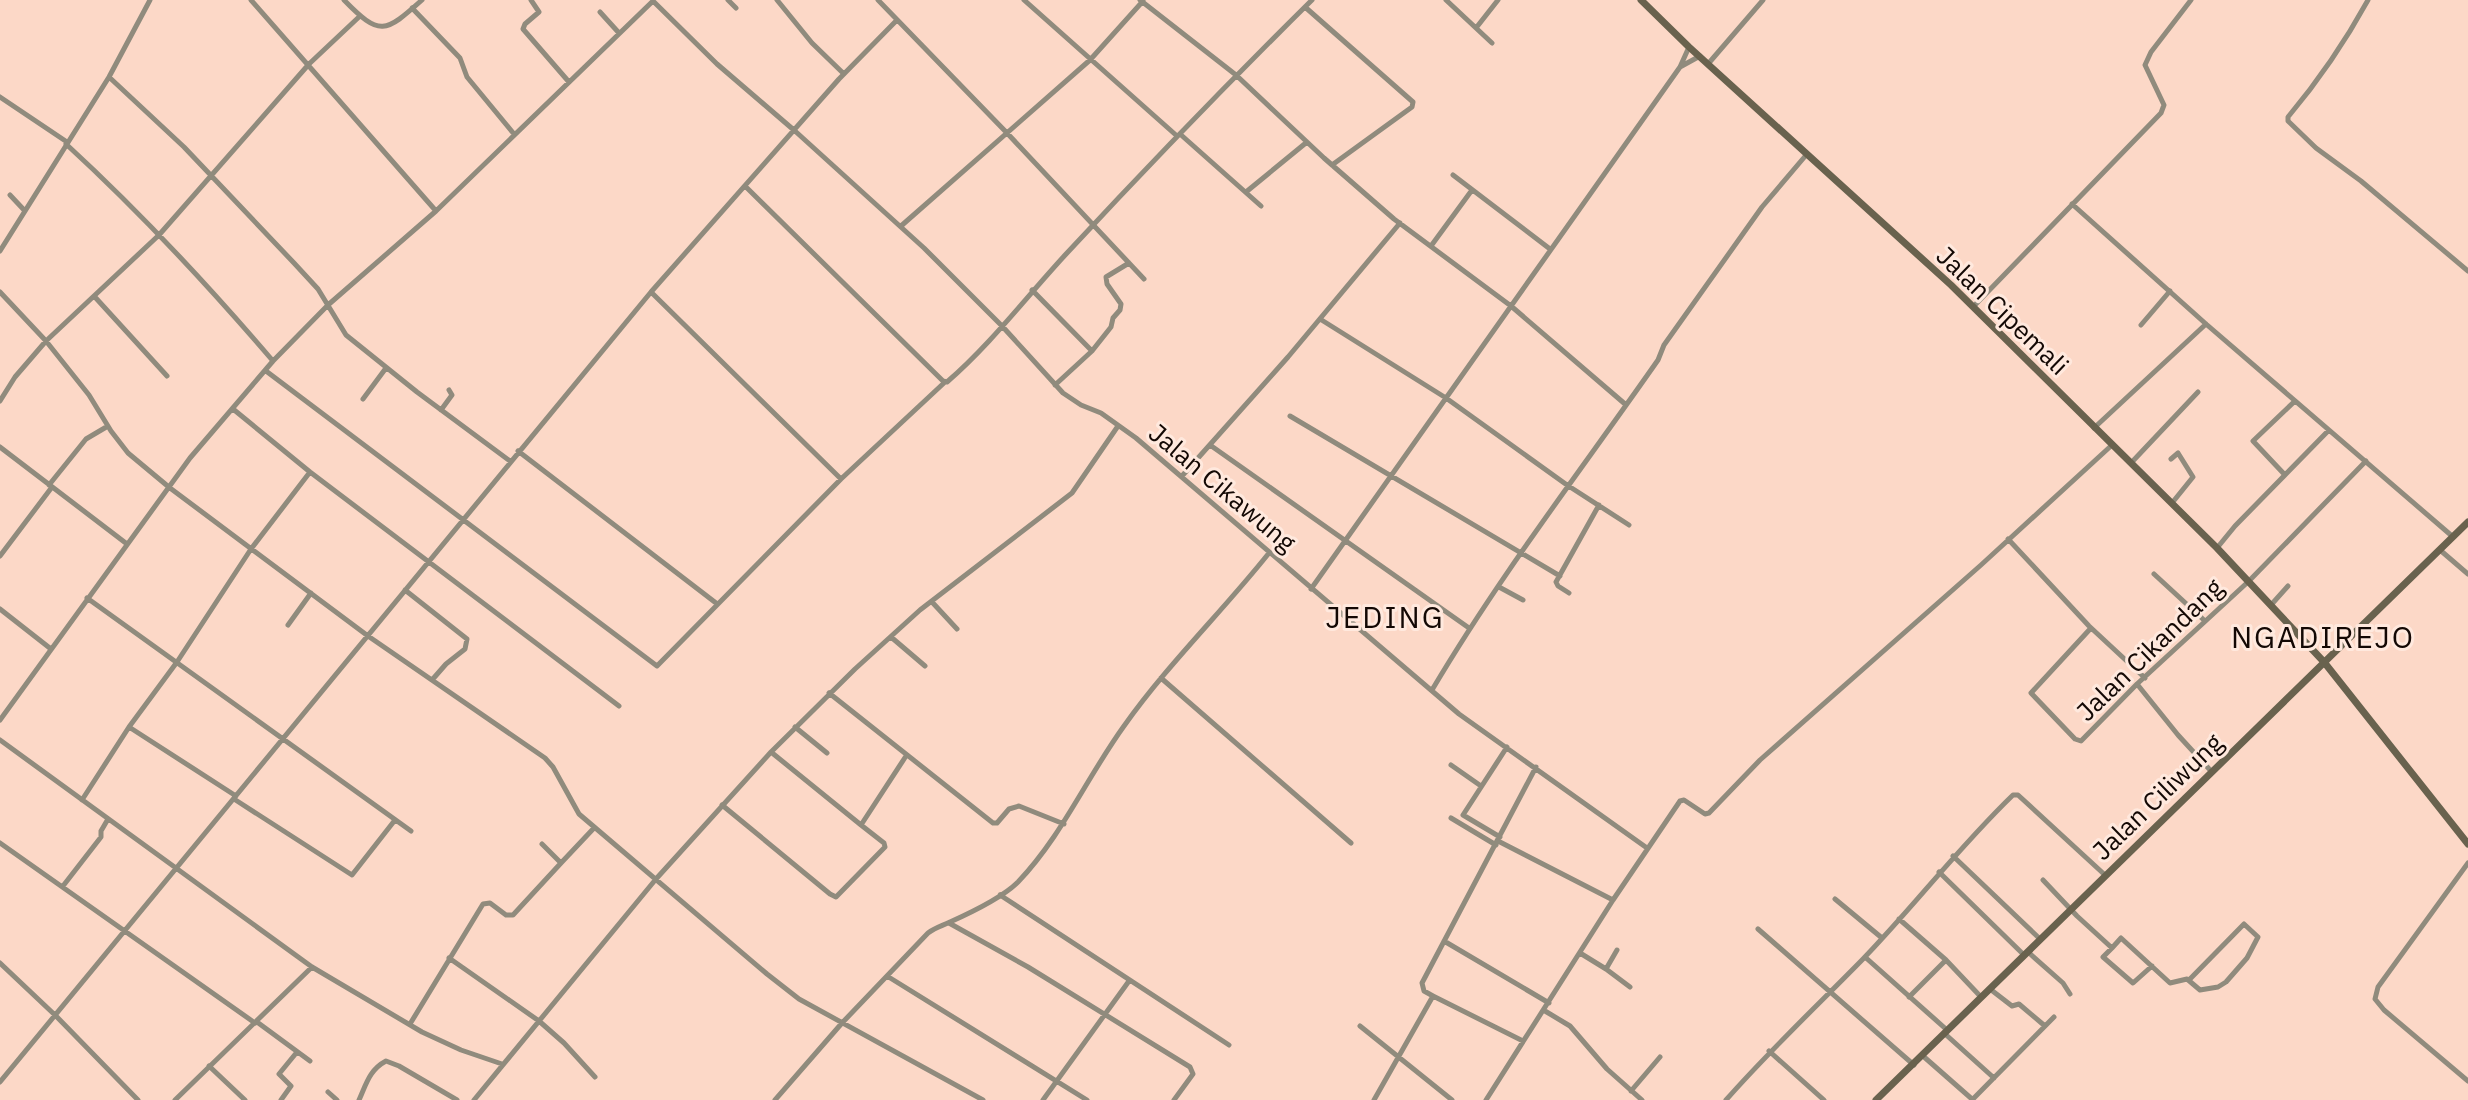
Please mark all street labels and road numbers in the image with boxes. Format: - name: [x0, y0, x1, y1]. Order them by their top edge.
- street label: Jalan Cipemali: [1930, 238, 2076, 382]
- street label: Jalan Cikawung: [1142, 415, 1304, 559]
- street label: Jalan Cikandang: [2068, 570, 2230, 728]
- street label: Jalan Ciliwung: [2085, 725, 2230, 867]

